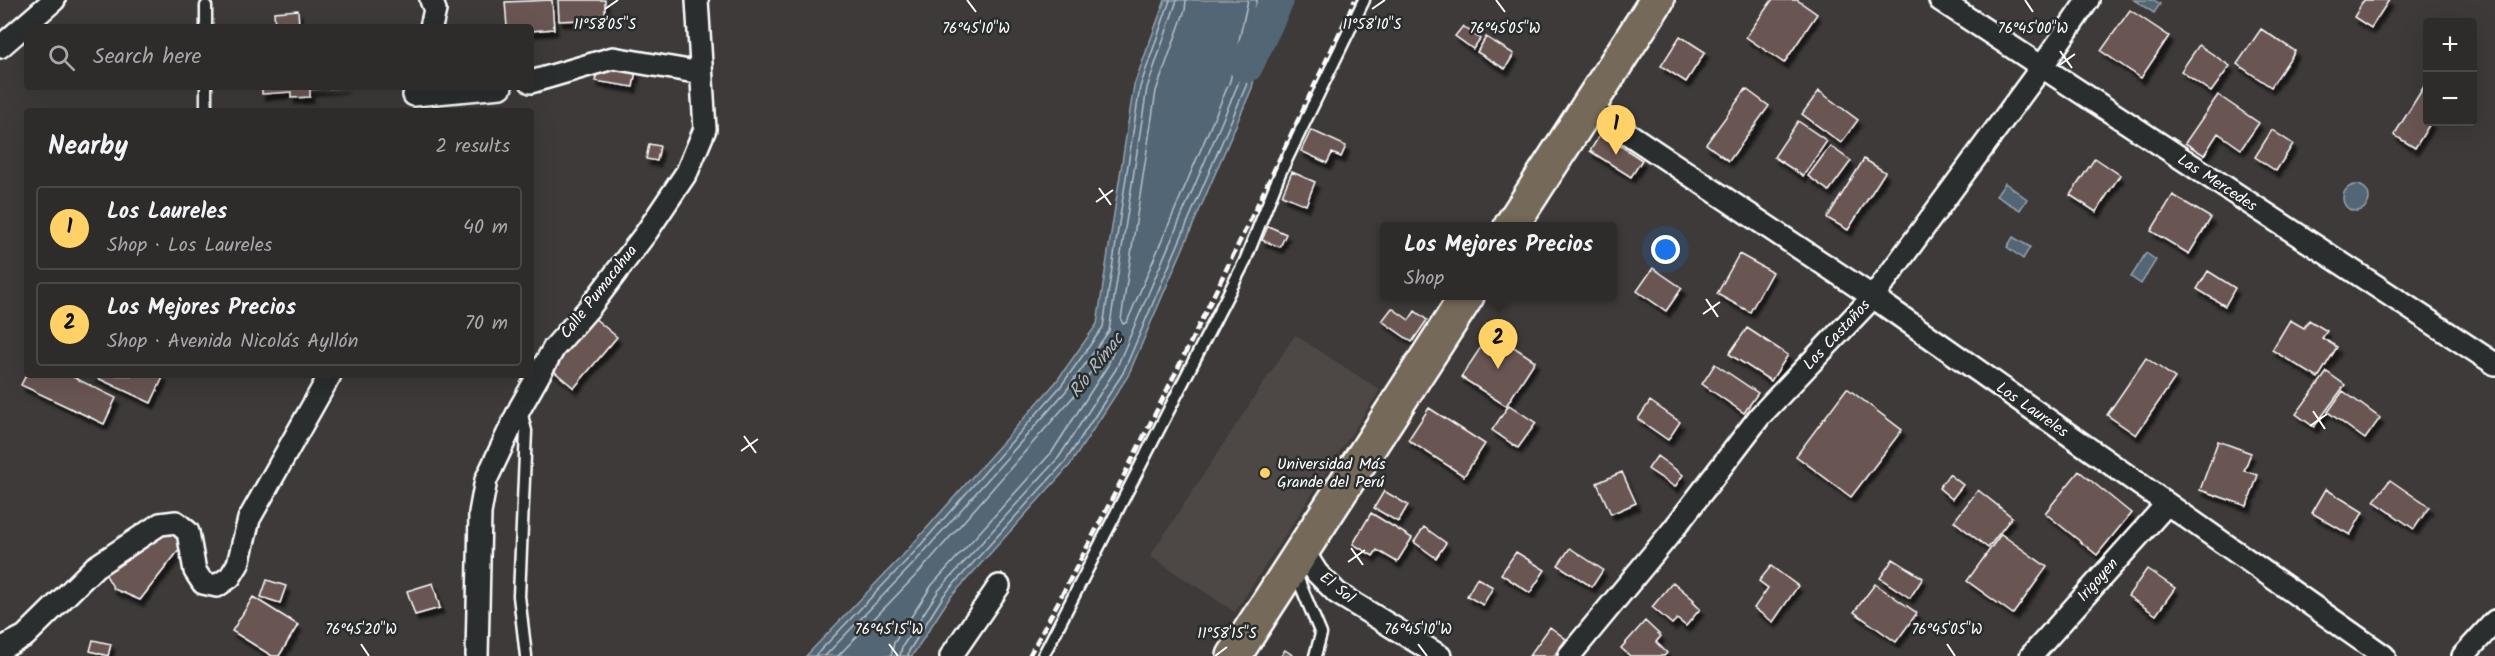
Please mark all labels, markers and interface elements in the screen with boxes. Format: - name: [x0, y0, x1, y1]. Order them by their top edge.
- text: 11°58'05"S: [574, 13, 636, 37]
- text: 11°58'10"S: [1343, 13, 1401, 37]
- text: 76°45'10"W: [942, 17, 1010, 41]
- text: 76°45'05"W: [1469, 17, 1541, 41]
- text: 76°45'00"W: [1998, 17, 2069, 41]
- map controls: [2423, 18, 2477, 126]
- button: +: [2423, 18, 2477, 72]
- search box: [24, 24, 534, 90]
- text: Search here: [93, 40, 201, 75]
- icon: search: [45, 41, 78, 74]
- button: −: [2423, 72, 2477, 126]
- pin: 1: [1596, 106, 1636, 155]
- text: Nearby: [48, 126, 128, 168]
- text: 2 results: [435, 131, 510, 163]
- street label: Las Mercedes: [2172, 148, 2262, 218]
- text: Los Laureles: [107, 195, 227, 230]
- text: 1: [66, 212, 73, 244]
- text: 40 m: [463, 212, 508, 244]
- popup: [1380, 222, 1617, 300]
- text: Los Mejores Precios: [1404, 228, 1593, 263]
- text: Shop · Los Laureles: [107, 230, 272, 262]
- your location: [1651, 235, 1680, 264]
- street label: Calle Pumacahua: [554, 240, 644, 344]
- text: Shop: [1404, 263, 1444, 295]
- text: Los Mejores Precios: [107, 291, 296, 326]
- street label: Los Castaños: [1797, 294, 1877, 376]
- text: 2: [64, 308, 75, 340]
- text: 70 m: [465, 308, 508, 340]
- pin: 2: [1478, 320, 1518, 369]
- text: Shop · Avenida Nicolás Ayllón: [107, 326, 358, 358]
- water label: Río Rímac: [1062, 326, 1133, 405]
- street label: Los Laureles: [1991, 376, 2074, 444]
- place label: Universidad Más Grande del Perú: [1277, 452, 1386, 495]
- marker: Universidad Más Grande del Perú: [1258, 466, 1272, 480]
- street label: Irigoyen: [2071, 552, 2125, 608]
- street label: El Sol: [1314, 566, 1360, 610]
- text: 76°45'20"W: [325, 618, 397, 642]
- text: 76°45'15"W: [855, 618, 923, 642]
- text: 76°45'10"W: [1384, 618, 1452, 642]
- text: 76°45'05"W: [1911, 618, 1983, 642]
- text: 11°58'15"S: [1197, 622, 1257, 646]

